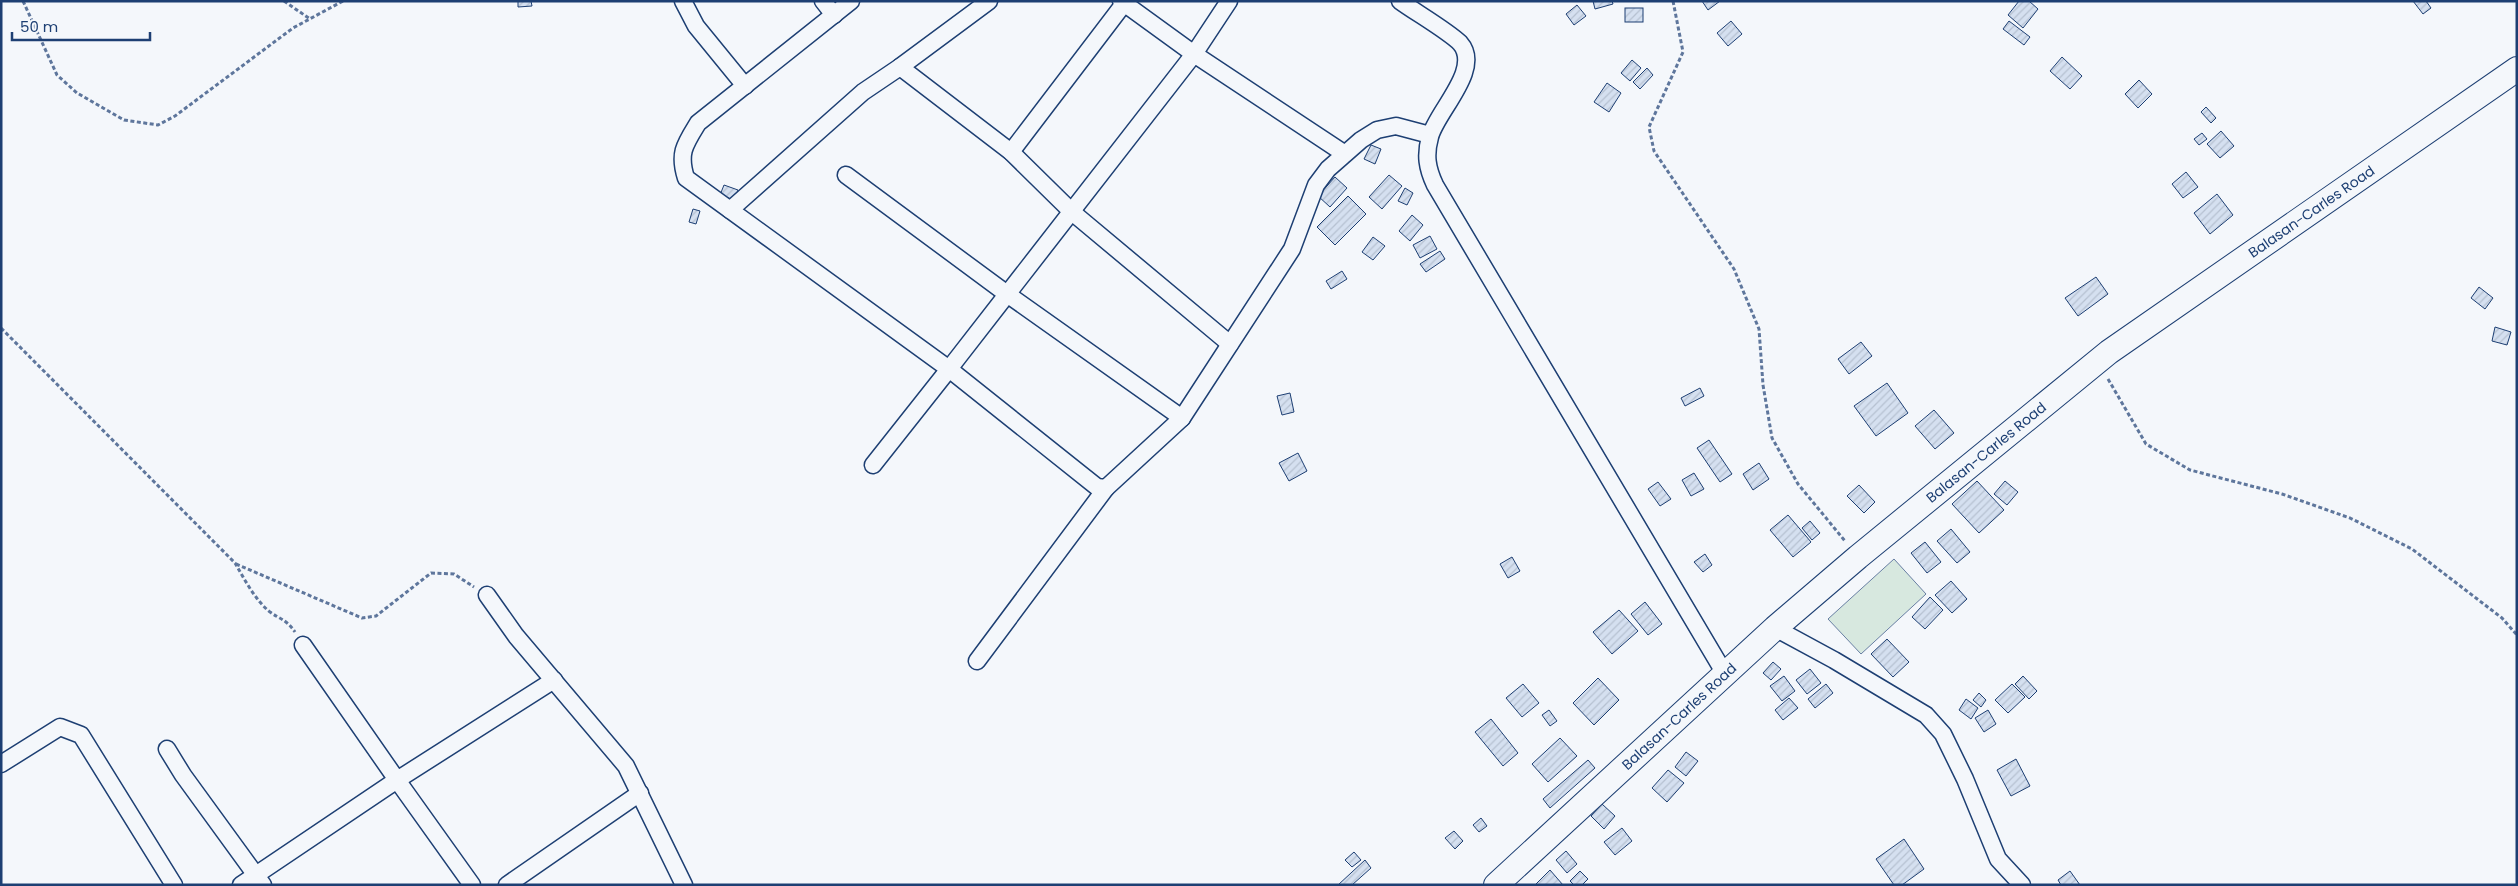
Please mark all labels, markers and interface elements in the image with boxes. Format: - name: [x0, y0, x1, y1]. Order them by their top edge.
- scale bar: [12, 10, 150, 42]
- text: 50 m: [20, 16, 58, 37]
- street label: Balasan-Carles Road: [2244, 161, 2379, 262]
- street label: Balasan-Carles Road: [1922, 397, 2050, 507]
- street label: Balasan-Carles Road: [1617, 658, 1741, 774]

